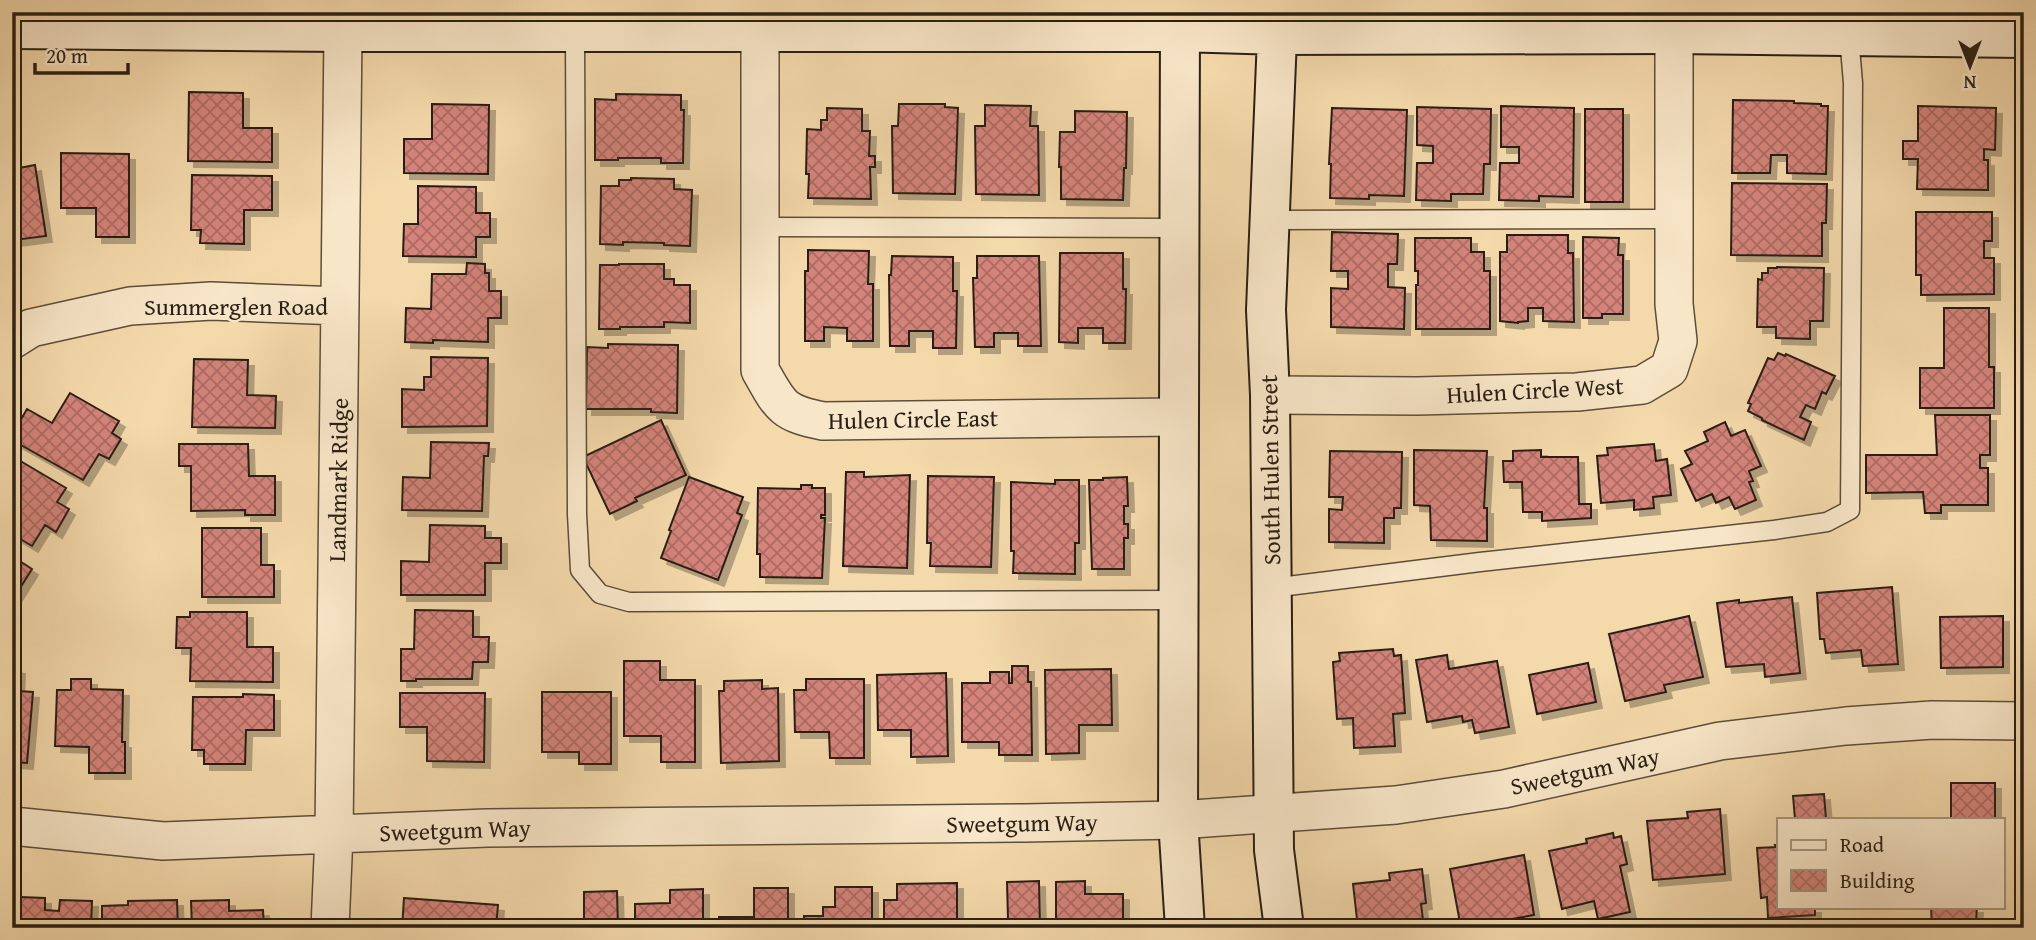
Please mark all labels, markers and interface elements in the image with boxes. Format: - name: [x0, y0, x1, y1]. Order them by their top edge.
- scale bar: [35, 32, 128, 76]
- north arrow: [1934, 32, 2004, 102]
- text: 20 m: [46, 40, 88, 71]
- text: N: [1963, 69, 1976, 97]
- street label: Summerglen Road: [144, 289, 328, 324]
- street label: Hulen Circle West: [1446, 368, 1625, 412]
- street label: South Hulen Street: [1251, 374, 1289, 566]
- street label: Landmark Ridge: [319, 398, 357, 562]
- street label: Hulen Circle East: [828, 400, 999, 438]
- street label: Sweetgum Way: [1507, 738, 1663, 804]
- street label: Sweetgum Way: [946, 804, 1098, 842]
- street label: Sweetgum Way: [379, 810, 532, 850]
- legend: [1777, 818, 2004, 908]
- text: Road: [1840, 829, 1885, 860]
- text: Building: [1840, 865, 1915, 896]

